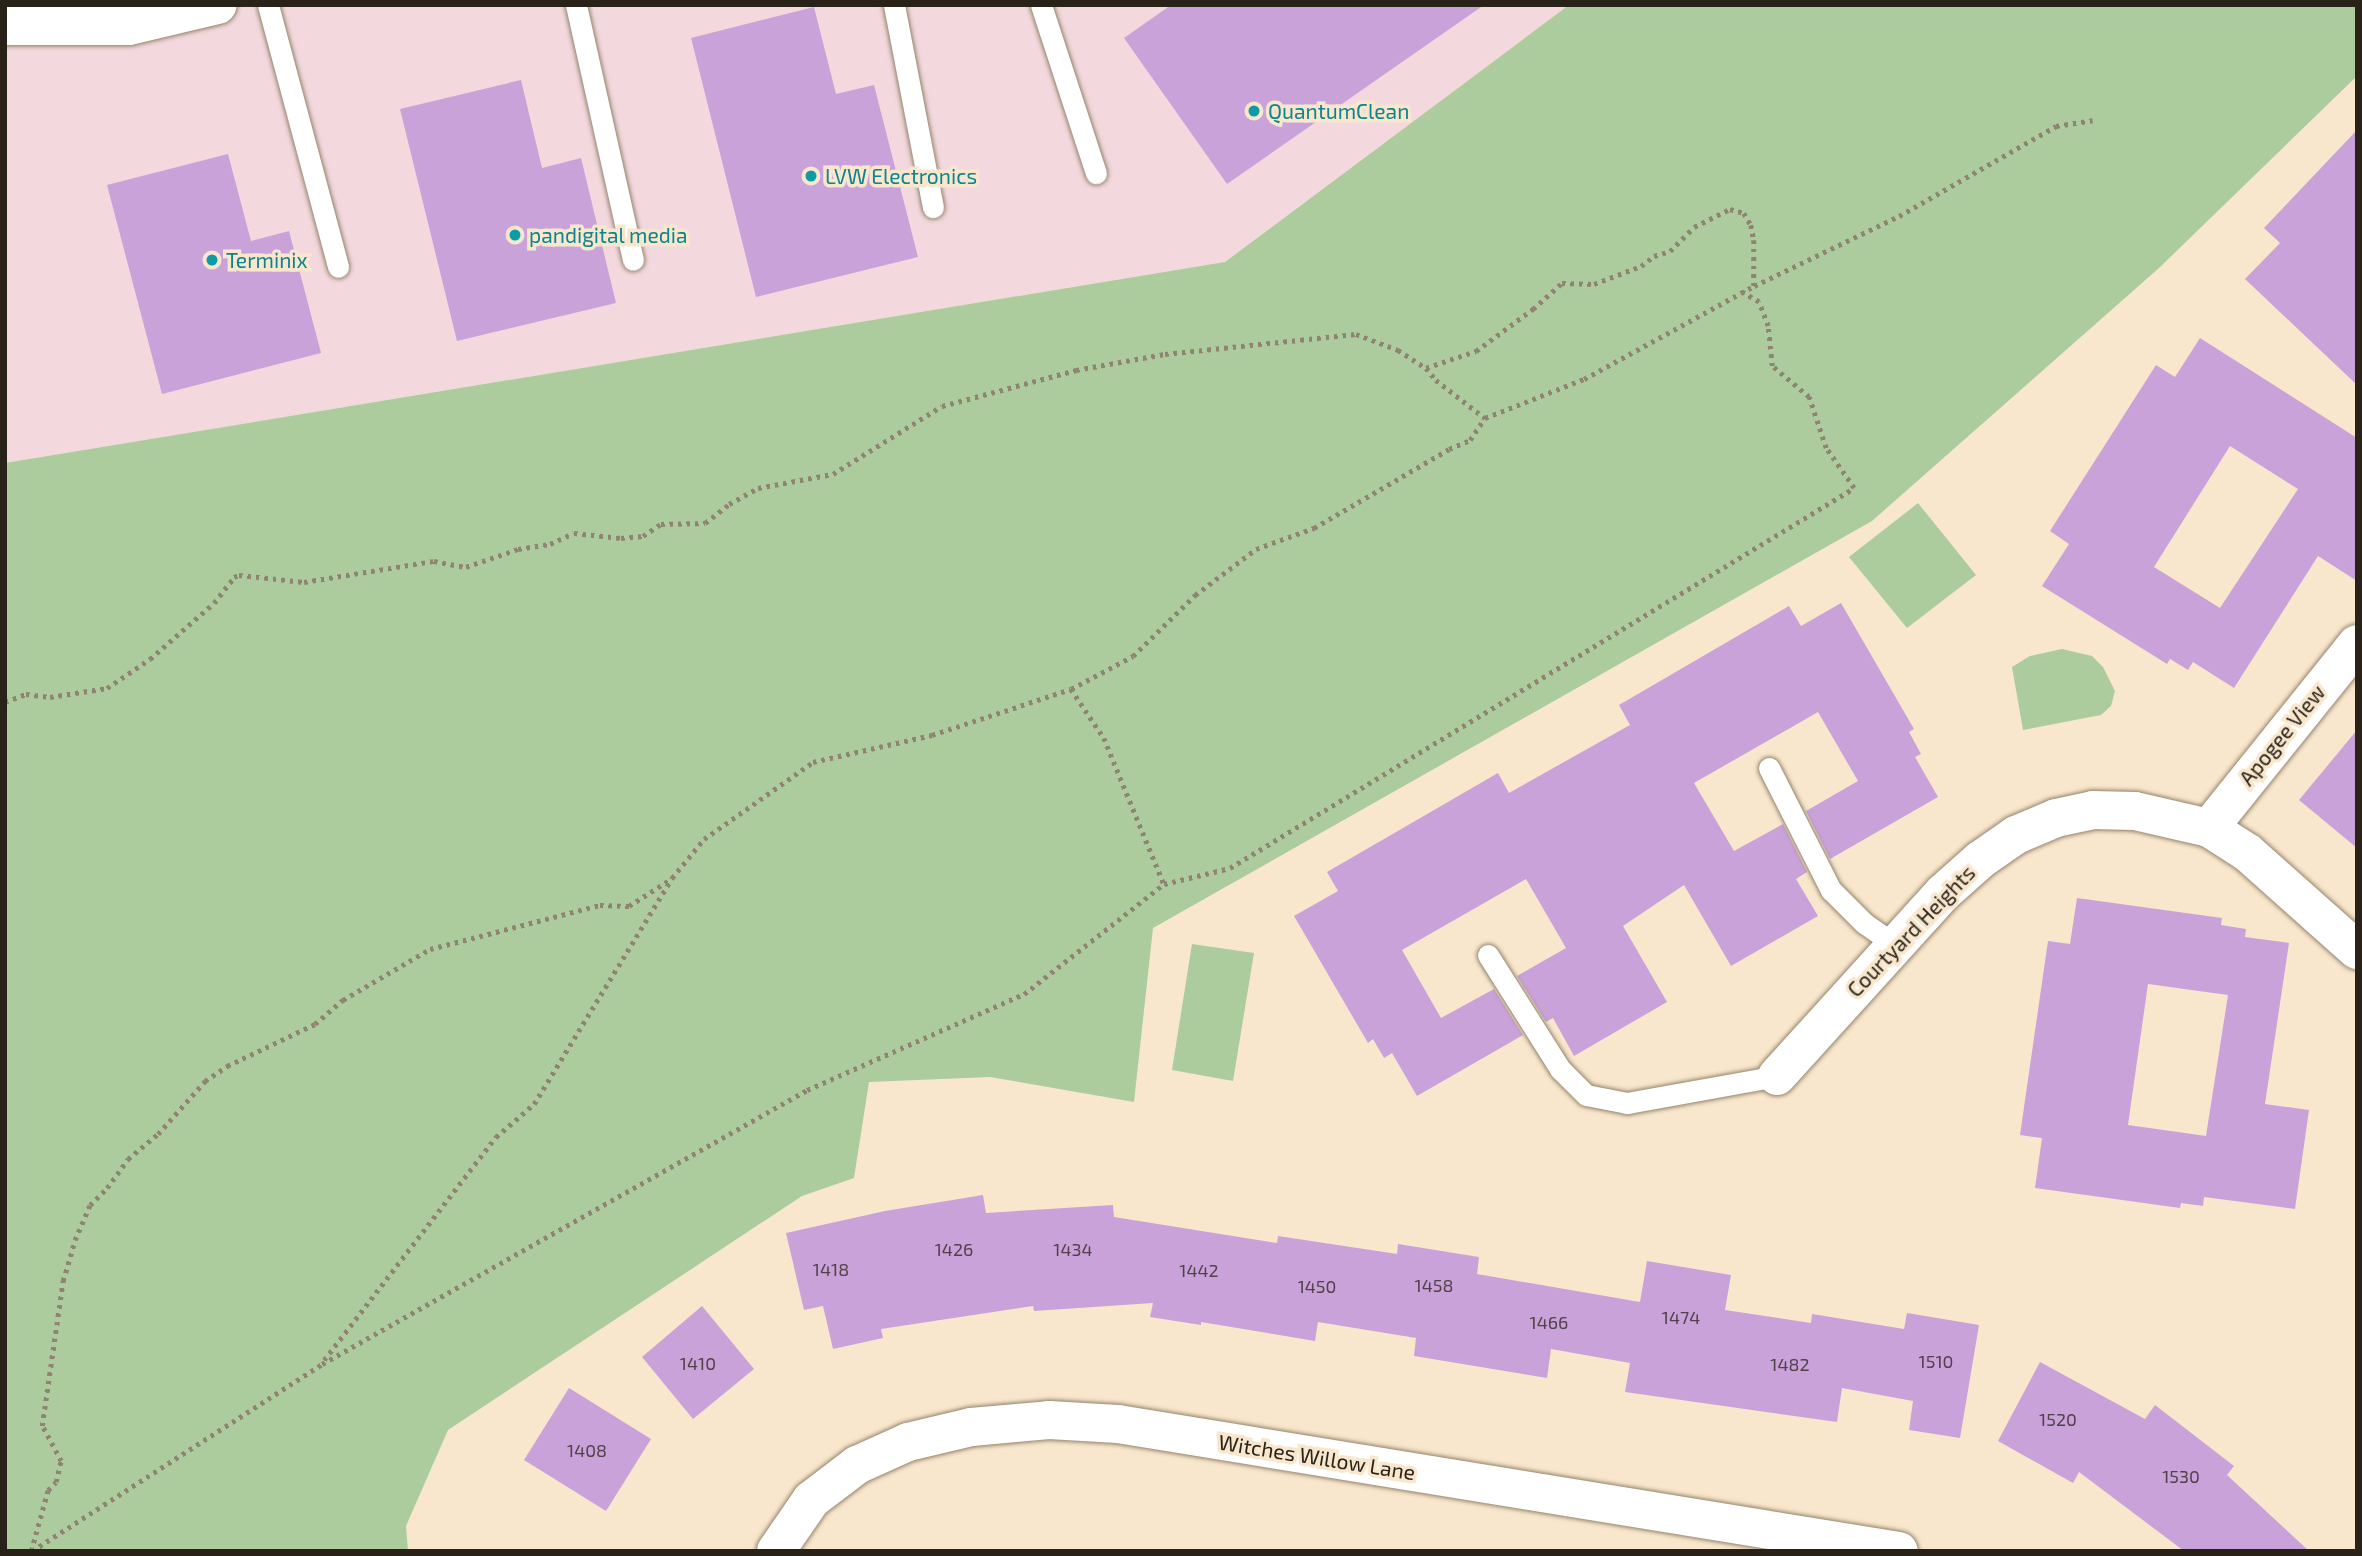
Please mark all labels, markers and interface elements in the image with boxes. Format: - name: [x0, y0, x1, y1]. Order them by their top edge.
- place label: QuantumClean: [1268, 98, 1409, 124]
- marker: QuantumClean: [1246, 103, 1262, 119]
- place label: LVW Electronics: [825, 163, 977, 189]
- marker: LVW Electronics: [803, 168, 819, 184]
- place label: pandigital media: [529, 222, 688, 248]
- marker: pandigital media: [507, 227, 523, 243]
- place label: Terminix: [226, 247, 308, 273]
- marker: Terminix: [204, 252, 220, 268]
- street label: Apogee View: [2234, 679, 2330, 791]
- street label: Courtyard Heights: [1842, 860, 1980, 1002]
- house number: 1426: [935, 1238, 973, 1260]
- house number: 1434: [1053, 1238, 1093, 1260]
- house number: 1418: [813, 1258, 849, 1280]
- house number: 1442: [1179, 1259, 1219, 1281]
- house number: 1458: [1415, 1274, 1453, 1296]
- house number: 1450: [1298, 1275, 1336, 1297]
- house number: 1474: [1662, 1306, 1700, 1328]
- house number: 1466: [1530, 1311, 1568, 1333]
- house number: 1510: [1919, 1350, 1953, 1372]
- house number: 1410: [680, 1352, 716, 1374]
- house number: 1482: [1770, 1353, 1810, 1375]
- house number: 1520: [2039, 1408, 2077, 1430]
- street label: Witches Willow Lane: [1217, 1429, 1417, 1485]
- house number: 1408: [567, 1439, 607, 1461]
- house number: 1530: [2162, 1465, 2200, 1487]

